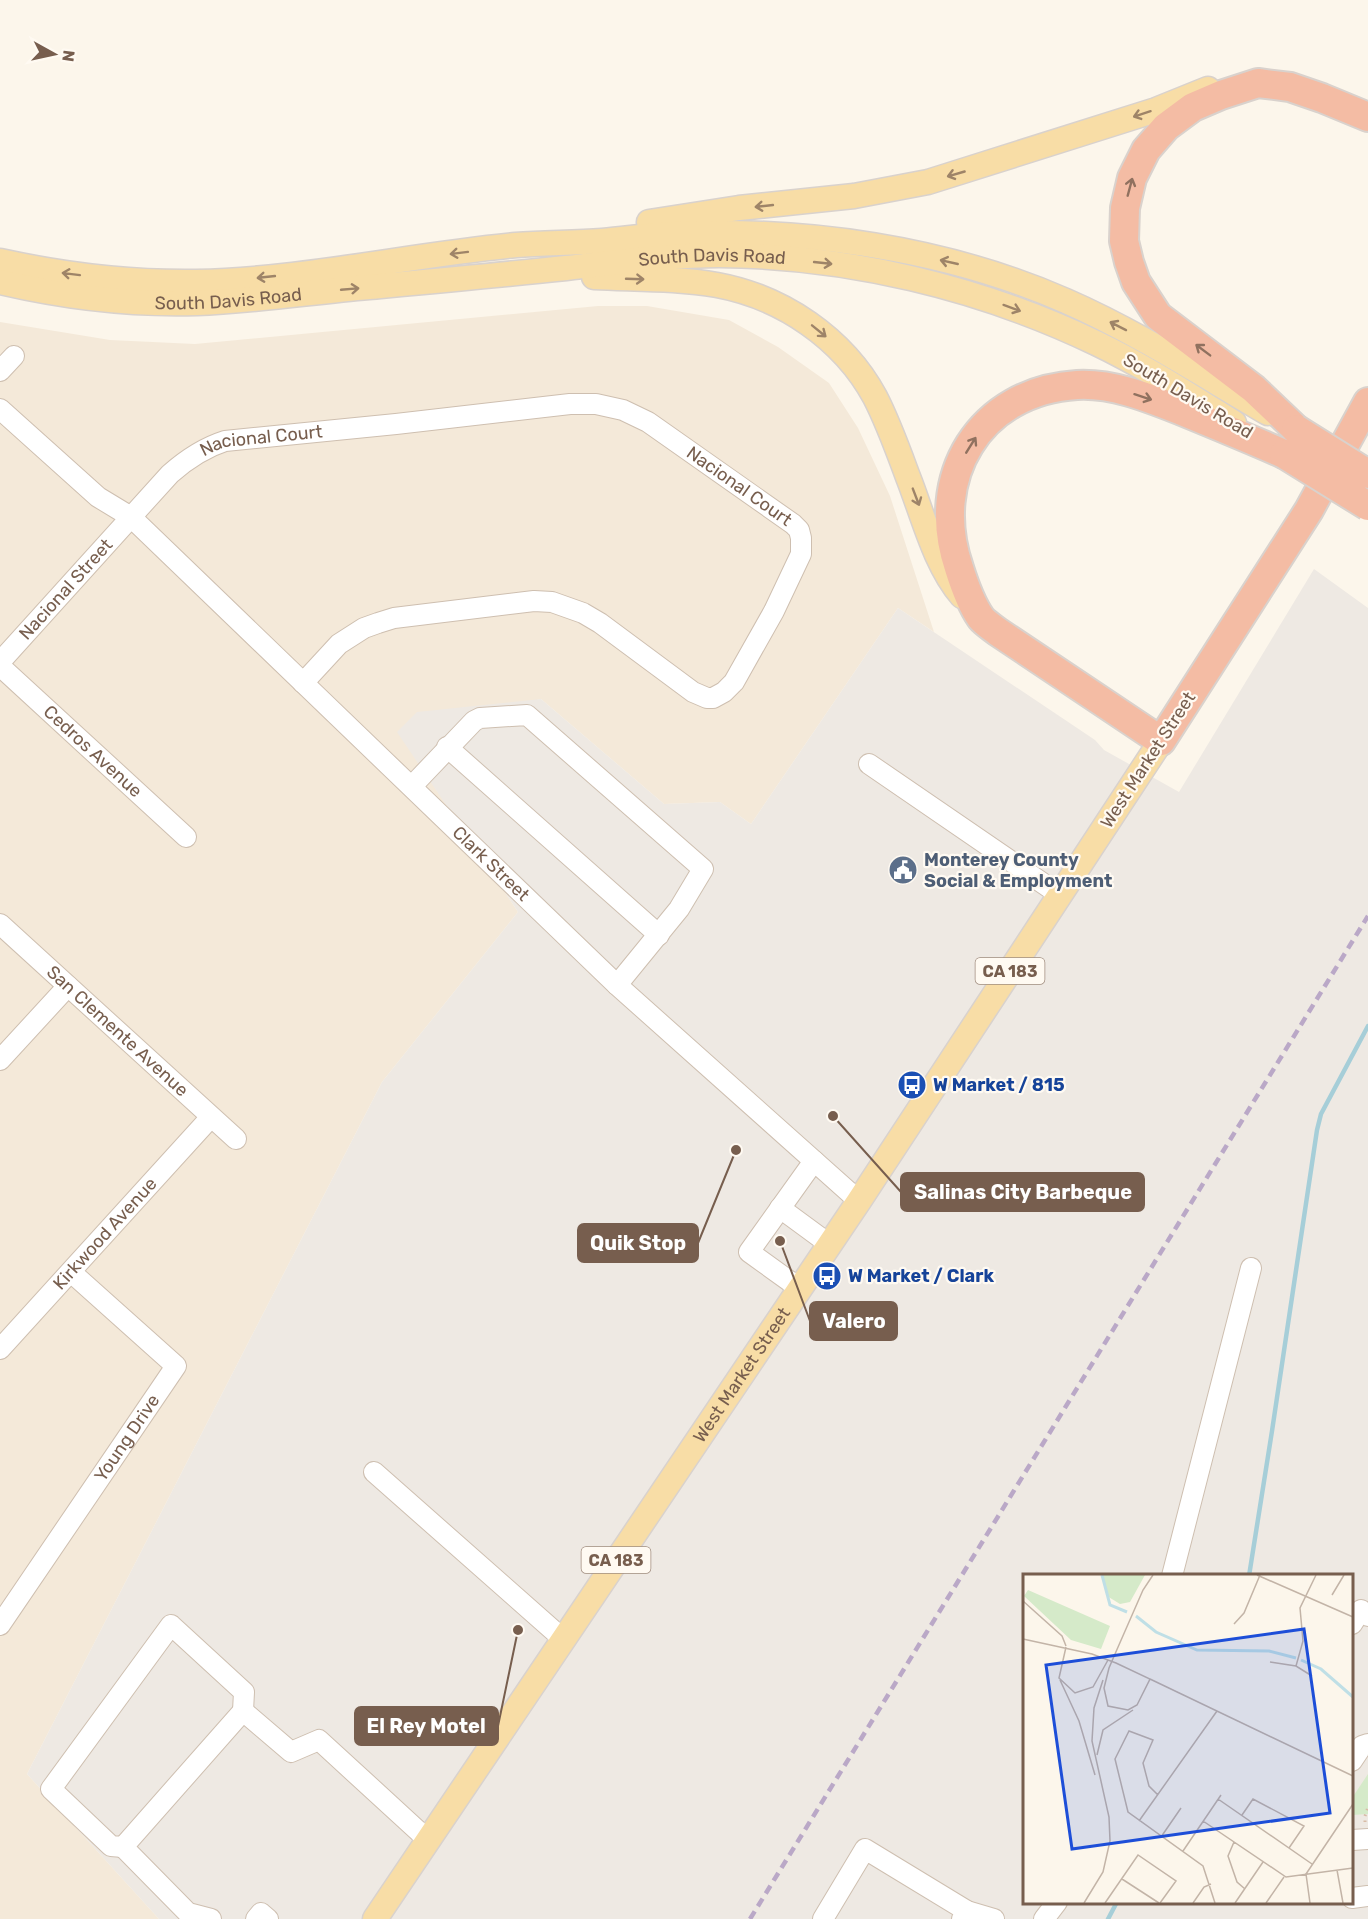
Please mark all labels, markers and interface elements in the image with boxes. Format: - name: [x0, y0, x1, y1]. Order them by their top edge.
- north arrow: [24, 24, 84, 84]
- text: N: [58, 49, 79, 63]
- one-way arrow: [1133, 109, 1152, 120]
- one-way arrow: [947, 169, 966, 180]
- one-way arrow: [1125, 177, 1137, 196]
- one-way arrow: [754, 201, 774, 212]
- street label: South Davis Road: [637, 244, 787, 271]
- one-way arrow: [450, 247, 469, 258]
- one-way arrow: [940, 255, 959, 267]
- one-way arrow: [813, 258, 833, 269]
- one-way arrow: [62, 269, 82, 280]
- one-way arrow: [256, 272, 276, 283]
- one-way arrow: [625, 273, 645, 285]
- street label: South Davis Road: [154, 283, 303, 314]
- one-way arrow: [340, 283, 360, 294]
- one-way arrow: [1003, 304, 1021, 315]
- one-way arrow: [1110, 320, 1127, 332]
- one-way arrow: [811, 325, 827, 338]
- one-way arrow: [1196, 344, 1212, 356]
- street label: South Davis Road: [1119, 349, 1257, 443]
- one-way arrow: [1133, 392, 1152, 403]
- street label: Nacional Court: [196, 420, 323, 461]
- one-way arrow: [964, 436, 977, 453]
- street label: Nacional Court: [682, 442, 796, 531]
- one-way arrow: [911, 487, 922, 506]
- street label: Nacional Street: [14, 534, 117, 644]
- street label: West Market Street: [1096, 688, 1200, 832]
- street label: Cedros Avenue: [39, 701, 147, 802]
- street label: Clark Street: [448, 821, 534, 906]
- place label: Monterey County Social & Employment: [924, 849, 1112, 892]
- public building icon: Monterey County Social & Employment: [887, 854, 919, 886]
- road number: CA 183: [976, 958, 1044, 984]
- street label: San Clemente Avenue: [42, 961, 193, 1101]
- bus stop icon: W Market / 815: [896, 1069, 928, 1101]
- place label: W Market / 815: [933, 1074, 1065, 1096]
- street label: Kirkwood Avenue: [48, 1173, 162, 1294]
- callout: Salinas City Barbeque: [901, 1173, 1144, 1211]
- text: Salinas City Barbeque: [914, 1180, 1132, 1204]
- callout: Quik Stop: [578, 1224, 698, 1262]
- text: Quik Stop: [590, 1231, 686, 1255]
- bus stop icon: W Market / Clark: [811, 1260, 843, 1292]
- place label: W Market / Clark: [848, 1265, 994, 1287]
- callout: Valero: [810, 1302, 897, 1340]
- street label: West Market Street: [688, 1303, 795, 1447]
- text: Valero: [822, 1309, 886, 1333]
- street label: Young Drive: [90, 1390, 164, 1486]
- road number: CA 183: [582, 1547, 650, 1573]
- inset map: [1023, 1574, 1353, 1904]
- callout: El Rey Motel: [355, 1707, 498, 1745]
- text: El Rey Motel: [366, 1714, 486, 1738]

